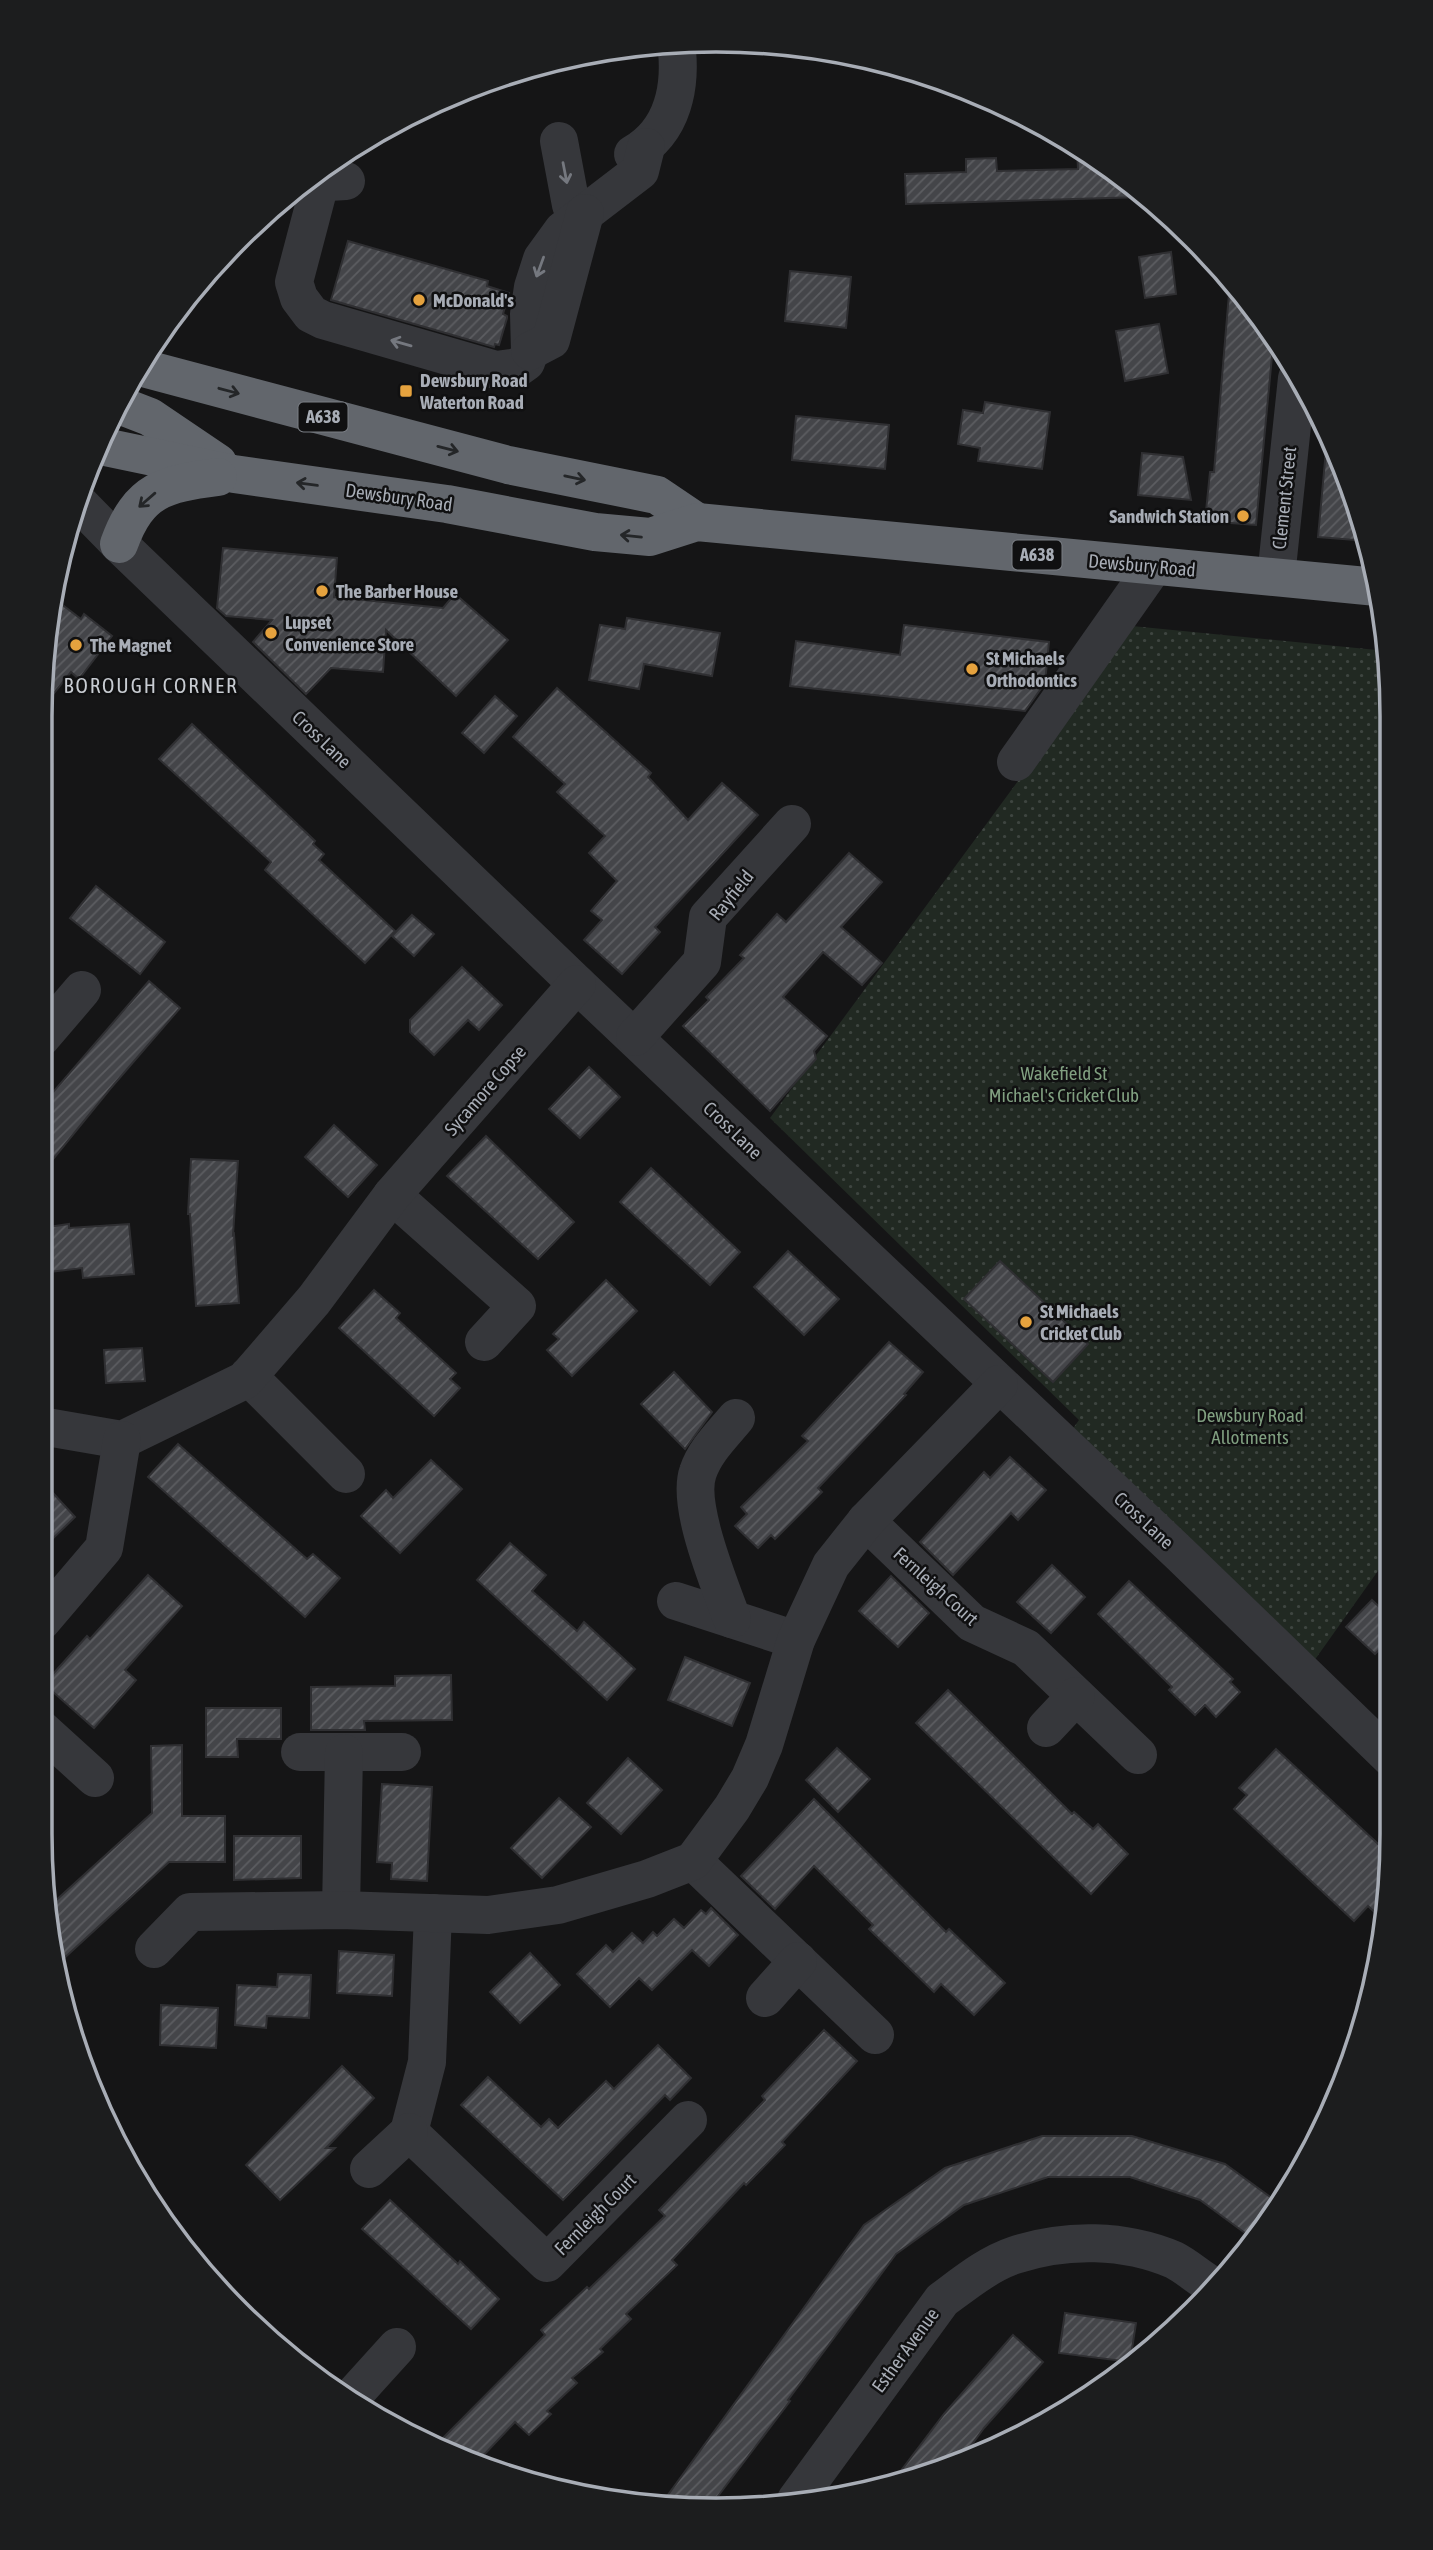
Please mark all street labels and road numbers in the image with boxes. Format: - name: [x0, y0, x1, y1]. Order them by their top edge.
- road number: A638: [298, 402, 348, 432]
- street label: Clement Street: [1268, 445, 1300, 551]
- street label: Dewsbury Road: [344, 479, 454, 515]
- road number: A638: [1012, 540, 1062, 570]
- street label: Dewsbury Road: [1087, 549, 1197, 581]
- street label: Cross Lane: [288, 706, 356, 772]
- street label: Rayfield: [704, 865, 758, 925]
- street label: Sycamore Copse: [440, 1040, 530, 1140]
- street label: Cross Lane: [699, 1097, 767, 1163]
- street label: Cross Lane: [1110, 1487, 1178, 1553]
- street label: Fernleigh Court: [889, 1542, 983, 1630]
- street label: Fernleigh Court: [550, 2169, 640, 2259]
- street label: Esther Avenue: [867, 2304, 943, 2396]

